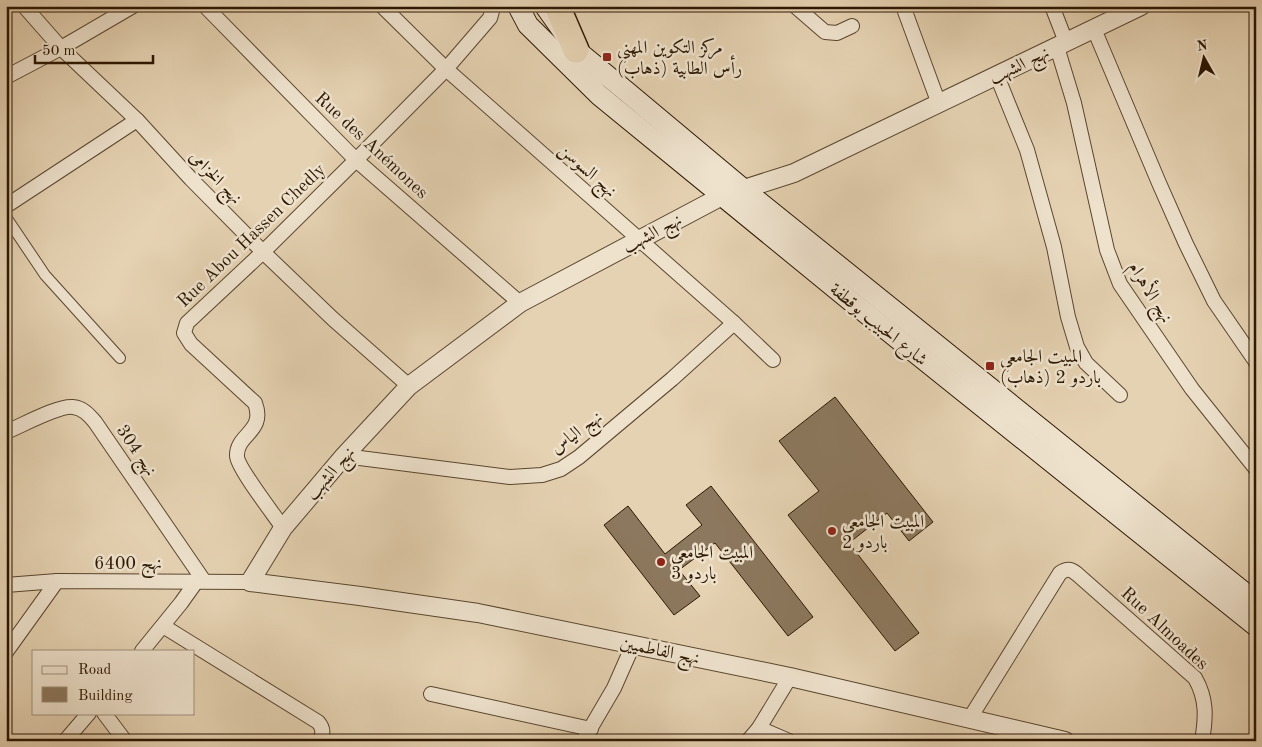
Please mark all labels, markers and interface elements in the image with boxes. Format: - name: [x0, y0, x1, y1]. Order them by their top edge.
- scale bar: [35, 32, 152, 64]
- north arrow: [1180, 32, 1230, 82]
- place label: مركز التكوين المهني رأس الطابية (ذهاب): [617, 37, 742, 79]
- text: N: [1196, 38, 1209, 54]
- text: 50 m: [42, 44, 76, 59]
- street label: نهج الشهب: [987, 44, 1055, 93]
- marker: مركز التكوين المهني رأس الطابية (ذهاب): [601, 51, 613, 63]
- street label: Rue des Anémones: [311, 89, 431, 203]
- street label: نهج السوسن: [551, 140, 620, 206]
- street label: نهج الخزامى: [181, 147, 245, 212]
- street label: Rue Abou Hassen Chedly: [174, 160, 330, 311]
- street label: نهج الشهب: [620, 211, 688, 262]
- street label: نهج الأهرام: [1120, 256, 1180, 329]
- street label: شارع الحبيب بوقطفة: [823, 280, 931, 373]
- place label: المبيت الجامعي باردو 2 (ذهاب): [1000, 348, 1101, 388]
- marker: المبيت الجامعي باردو 2 (ذهاب): [984, 360, 996, 372]
- street label: نهج الياس: [547, 408, 609, 462]
- street label: نهج 304: [108, 422, 160, 483]
- street label: نهج الشهب: [303, 444, 363, 508]
- place label: المبيت الجامعي باردو 2: [842, 513, 924, 553]
- marker: المبيت الجامعي باردو 2: [826, 525, 838, 537]
- place label: المبيت الجامعي باردو 3: [671, 544, 753, 584]
- street label: نهج 6400: [94, 555, 162, 579]
- marker: المبيت الجامعي باردو 3: [655, 556, 667, 568]
- street label: Rue Almoades: [1117, 584, 1212, 674]
- street label: نهج الفاطميين: [617, 634, 701, 674]
- legend: [32, 650, 195, 714]
- text: Road: [78, 663, 112, 678]
- text: Building: [78, 689, 133, 704]

